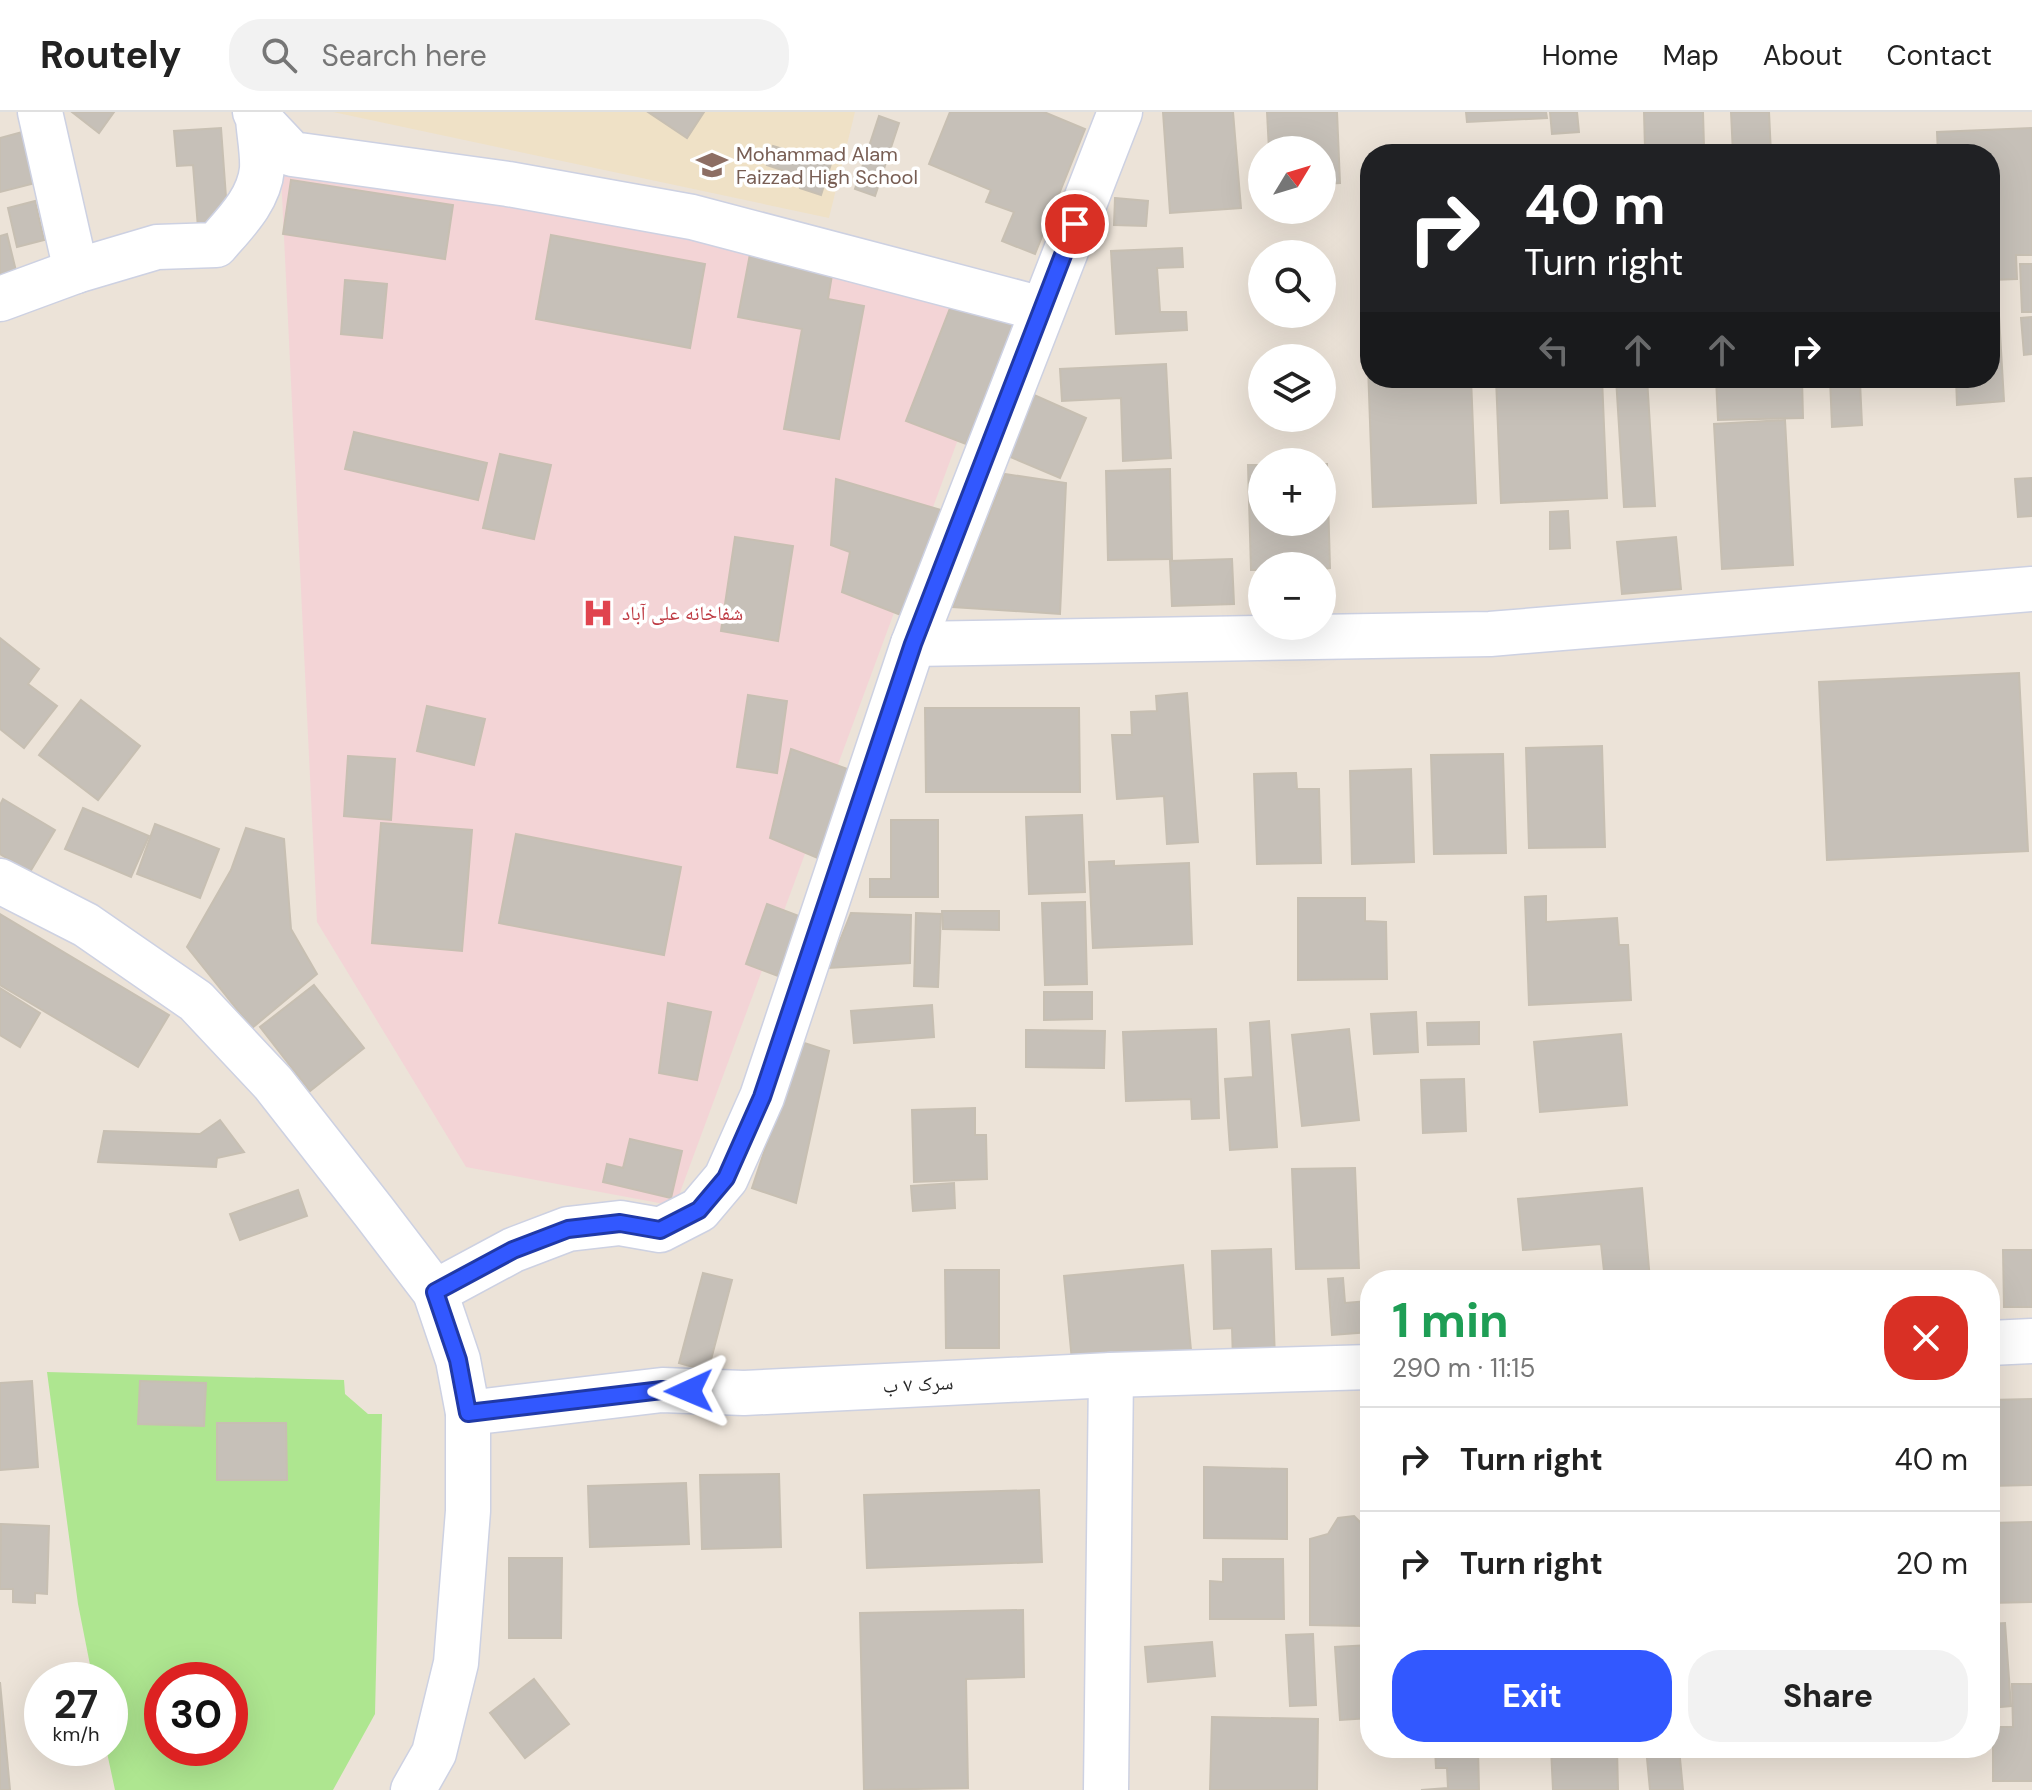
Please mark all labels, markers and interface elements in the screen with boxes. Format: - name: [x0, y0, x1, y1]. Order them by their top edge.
- search box: [229, 19, 789, 91]
- text: Routely: [40, 30, 181, 80]
- icon: search: [257, 33, 301, 77]
- text: Search here: [321, 36, 487, 75]
- text: Home: [1542, 37, 1618, 74]
- text: Map: [1662, 37, 1719, 74]
- text: About: [1763, 37, 1842, 74]
- text: Contact: [1886, 37, 1992, 74]
- north arrow: [1248, 136, 1336, 224]
- map controls: [1248, 136, 1336, 640]
- place label: Mohammad Alam Faizzad High School: [736, 141, 918, 190]
- school or university icon: Mohammad Alam Faizzad High School: [695, 148, 729, 182]
- text: 40 m: [1524, 168, 1666, 241]
- icon: right: [1392, 176, 1496, 280]
- pin: [1041, 190, 1109, 258]
- icon: arrive: [1053, 202, 1097, 246]
- text: Turn right: [1524, 239, 1683, 286]
- button: search: [1248, 240, 1336, 328]
- icon: left: [1532, 328, 1576, 372]
- icon: ahead: [1616, 328, 1660, 372]
- icon: ahead: [1700, 328, 1744, 372]
- icon: right: [1784, 328, 1828, 372]
- button: layers: [1248, 344, 1336, 432]
- button: +: [1248, 448, 1336, 536]
- button: −: [1248, 552, 1336, 640]
- hospital icon: شفاخانه علی آباد: [581, 596, 615, 630]
- place label: شفاخانه علی آباد: [622, 600, 743, 626]
- text: 1 min: [1392, 1289, 1509, 1352]
- button: close: [1884, 1296, 1968, 1380]
- position arrow: [647, 1349, 731, 1433]
- text: 290 m · 11:15: [1392, 1351, 1535, 1385]
- street label: سرک ۷ ب: [882, 1369, 954, 1399]
- icon: right: [1392, 1437, 1436, 1481]
- text: Turn right: [1460, 1440, 1603, 1479]
- text: 40 m: [1895, 1440, 1968, 1479]
- icon: right: [1392, 1541, 1436, 1585]
- text: Turn right: [1460, 1544, 1603, 1583]
- text: 20 m: [1896, 1544, 1968, 1583]
- button: Exit: [1392, 1650, 1672, 1742]
- button: Share: [1688, 1650, 1968, 1742]
- speed limit sign: 30: [144, 1662, 248, 1766]
- text: 27: [54, 1678, 98, 1730]
- text: km/h: [52, 1721, 100, 1747]

